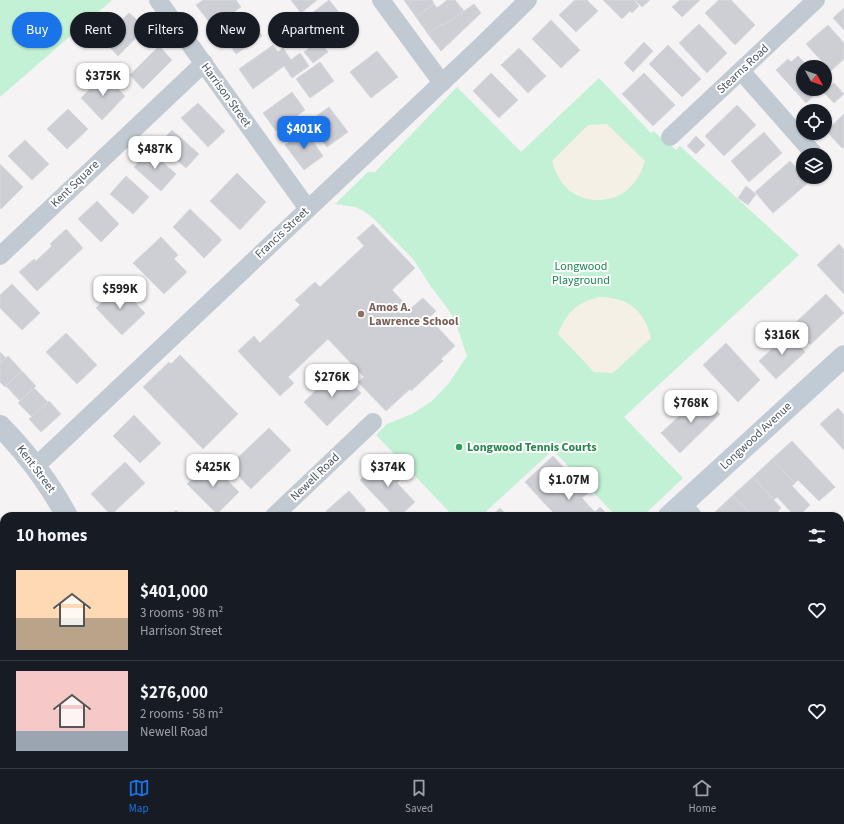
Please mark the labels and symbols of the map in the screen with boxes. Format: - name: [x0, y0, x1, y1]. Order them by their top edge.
- street label: Stearns Road: [713, 40, 773, 98]
- street label: Harrison Street: [197, 59, 255, 131]
- north arrow: [796, 60, 832, 96]
- pin: $375K: [75, 63, 131, 97]
- pin: $401K: [276, 116, 332, 150]
- pin: $487K: [127, 136, 183, 170]
- street label: Kent Square: [47, 157, 103, 211]
- street label: Francis Street: [251, 204, 313, 262]
- park label: Longwood Playground: [552, 258, 610, 289]
- pin: $599K: [92, 276, 148, 310]
- place label: Amos A. Lawrence School: [368, 299, 459, 330]
- marker: Amos A. Lawrence School: [356, 309, 366, 319]
- pin: $316K: [754, 322, 810, 356]
- pin: $276K: [304, 364, 360, 398]
- pin: $768K: [663, 390, 719, 424]
- street label: Longwood Avenue: [716, 398, 796, 474]
- place label: Longwood Tennis Courts: [467, 439, 596, 456]
- street label: Kent Street: [12, 442, 60, 496]
- marker: Longwood Tennis Courts: [454, 442, 464, 452]
- street label: Newell Road: [287, 449, 343, 505]
- pin: $425K: [185, 454, 241, 488]
- pin: $374K: [360, 454, 416, 488]
- pin: $1.07M: [536, 467, 602, 501]

